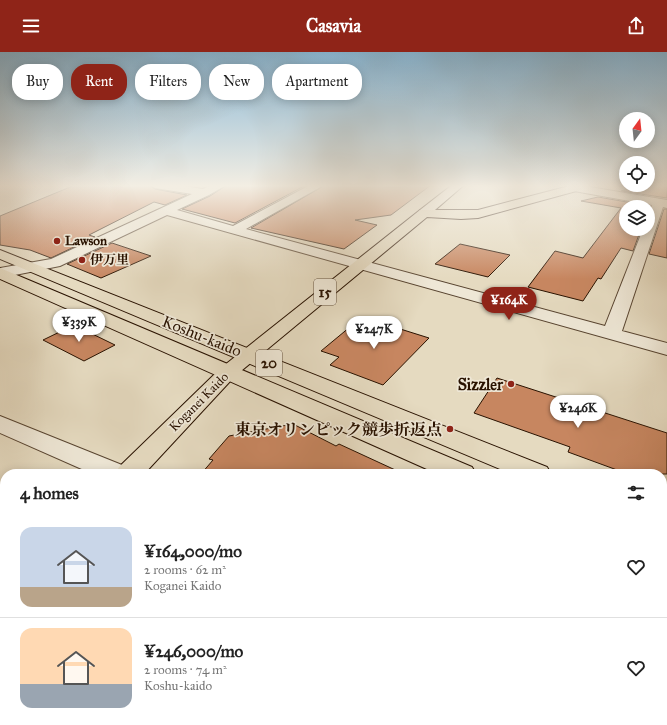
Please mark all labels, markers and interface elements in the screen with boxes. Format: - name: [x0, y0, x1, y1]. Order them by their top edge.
- icon: menu: [20, 15, 42, 37]
- text: Casavia: [306, 15, 361, 37]
- icon: share: [625, 15, 647, 37]
- chip: Buy: [12, 64, 63, 100]
- chip: Rent: [71, 64, 127, 100]
- chip: Filters: [135, 64, 201, 100]
- chip: New: [209, 64, 264, 100]
- chip: Apartment: [272, 64, 362, 100]
- north arrow: [619, 112, 655, 148]
- map controls: [619, 112, 655, 236]
- button: locate: [619, 156, 655, 192]
- button: layers: [619, 200, 655, 236]
- place label: Lawson: [65, 233, 107, 249]
- marker: Lawson: [52, 236, 62, 246]
- place label: 伊万里: [90, 252, 129, 268]
- marker: 伊万里: [77, 255, 87, 265]
- road number: 15: [314, 279, 336, 305]
- pin: ¥164K: [481, 287, 537, 321]
- text: ¥164K: [491, 292, 527, 308]
- pin: ¥339K: [51, 309, 107, 343]
- street label: Koshu-kaido: [160, 311, 244, 361]
- text: ¥339K: [61, 314, 97, 330]
- pin: ¥247K: [346, 316, 402, 350]
- text: ¥247K: [355, 321, 393, 337]
- road number: 20: [256, 350, 282, 376]
- street label: Koganei Kaido: [166, 369, 232, 435]
- place label: Sizzler: [458, 375, 504, 394]
- marker: Sizzler: [506, 379, 516, 389]
- pin: ¥246K: [550, 395, 606, 429]
- text: ¥246K: [559, 400, 597, 416]
- place label: 東京オリンピック競歩折返点: [235, 420, 442, 439]
- marker: 東京オリンピック競歩折返点: [445, 424, 455, 434]
- icon: filters: [625, 482, 647, 504]
- text: 4 homes: [20, 483, 79, 504]
- text: ¥164,000/mo: [144, 541, 242, 562]
- icon: home: [52, 543, 100, 591]
- icon: heart: [625, 556, 647, 578]
- text: 2 rooms · 62 m²: [144, 562, 226, 578]
- text: Koganei Kaido: [144, 578, 221, 594]
- text: ¥246,000/mo: [144, 641, 243, 662]
- icon: home: [52, 644, 100, 692]
- icon: heart: [625, 657, 647, 679]
- text: 2 rooms · 74 m²: [144, 662, 227, 678]
- text: Koshu-kaido: [144, 678, 212, 694]

